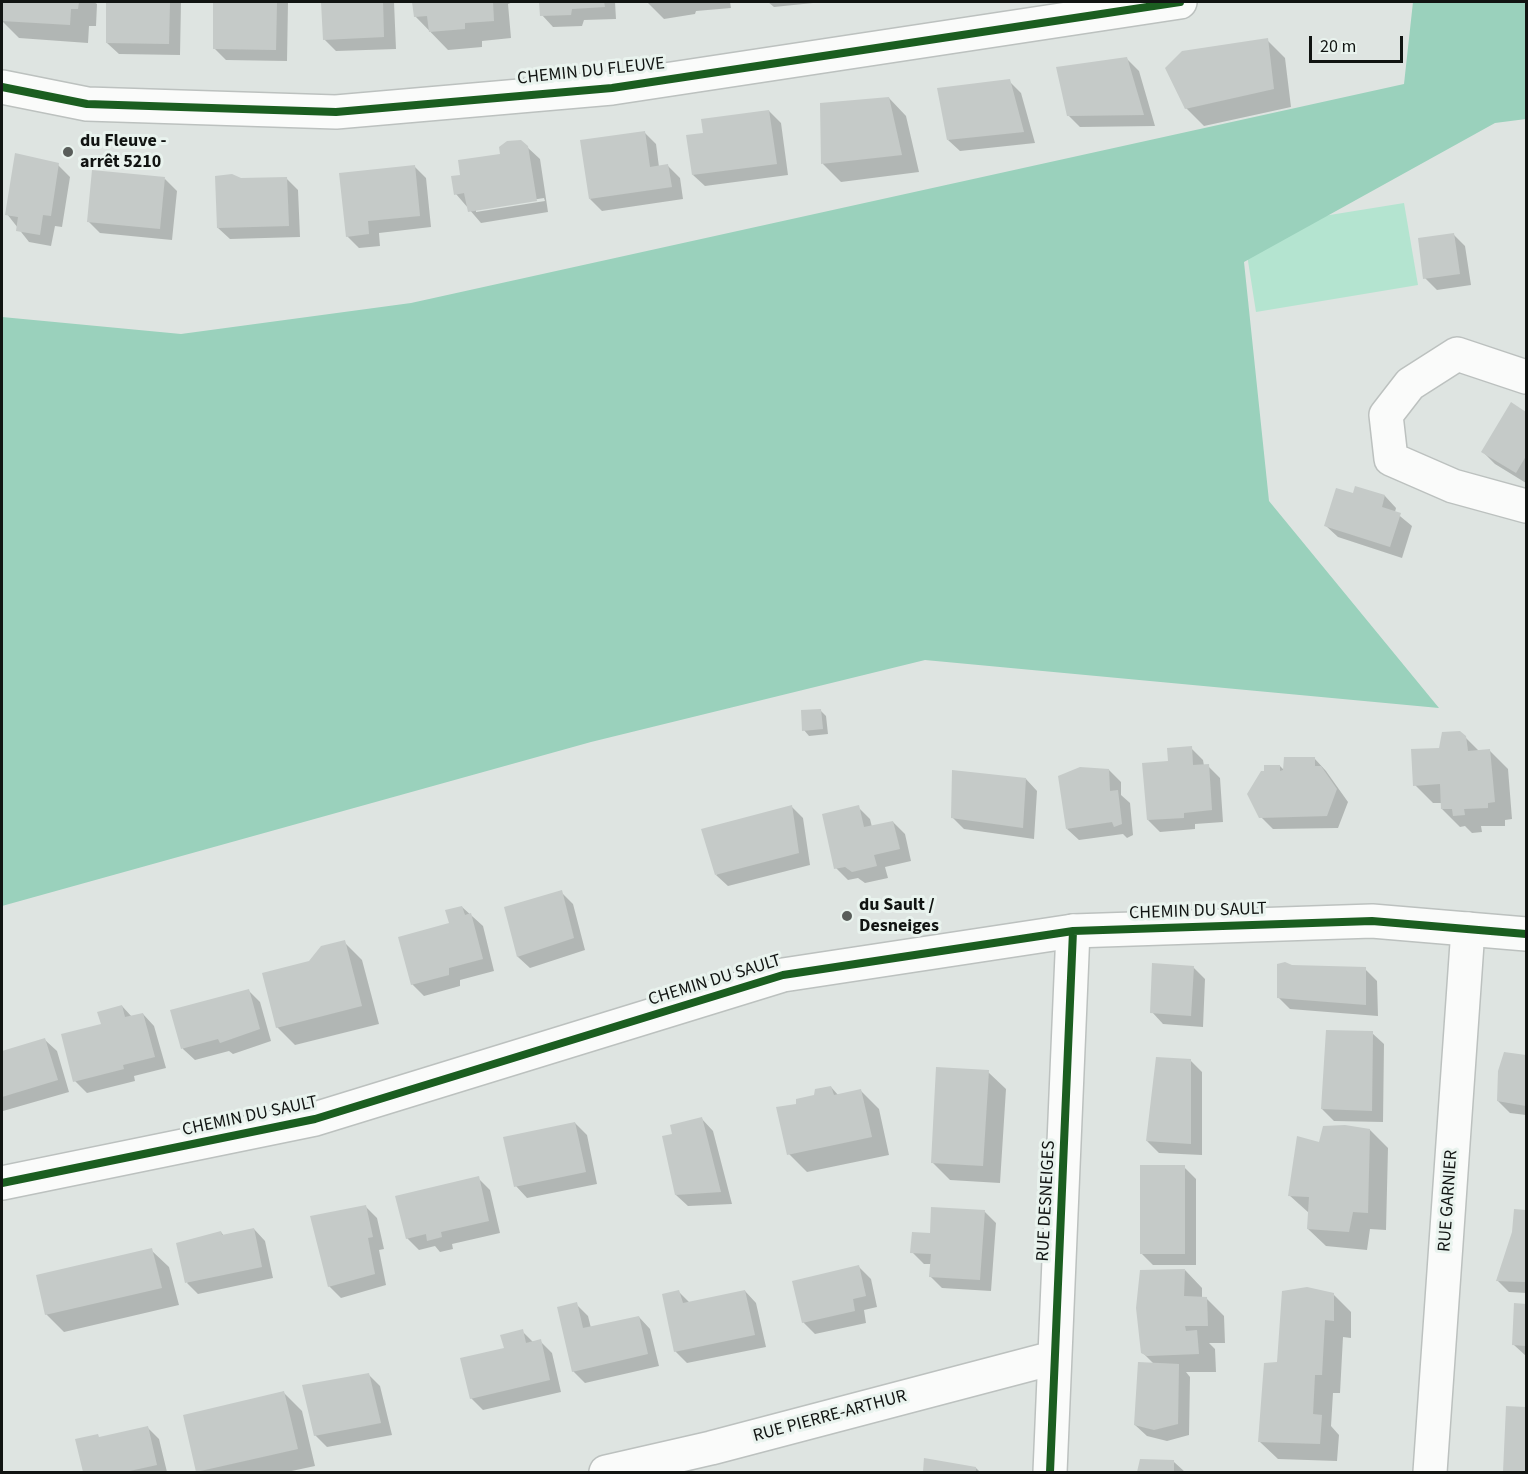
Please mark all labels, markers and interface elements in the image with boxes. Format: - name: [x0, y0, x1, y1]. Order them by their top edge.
- scale bar: [1312, 24, 1406, 62]
- text: 20 m: [1320, 34, 1356, 59]
- street label: CHEMIN DU FLEUVE: [516, 54, 666, 90]
- place label: du Fleuve - arrêt 5210: [80, 131, 166, 174]
- marker: du Fleuve - arrêt 5210: [61, 145, 75, 159]
- place label: du Sault / Desneiges: [859, 895, 939, 938]
- street label: CHEMIN DU SAULT: [1129, 899, 1267, 925]
- marker: du Sault / Desneiges: [840, 909, 854, 923]
- street label: CHEMIN DU SAULT: [646, 951, 784, 1011]
- street label: CHEMIN DU SAULT: [180, 1092, 320, 1142]
- street label: RUE DESNEIGES: [1033, 1140, 1061, 1262]
- street label: RUE GARNIER: [1435, 1149, 1463, 1253]
- street label: RUE PIERRE-ARTHUR: [751, 1386, 909, 1448]

